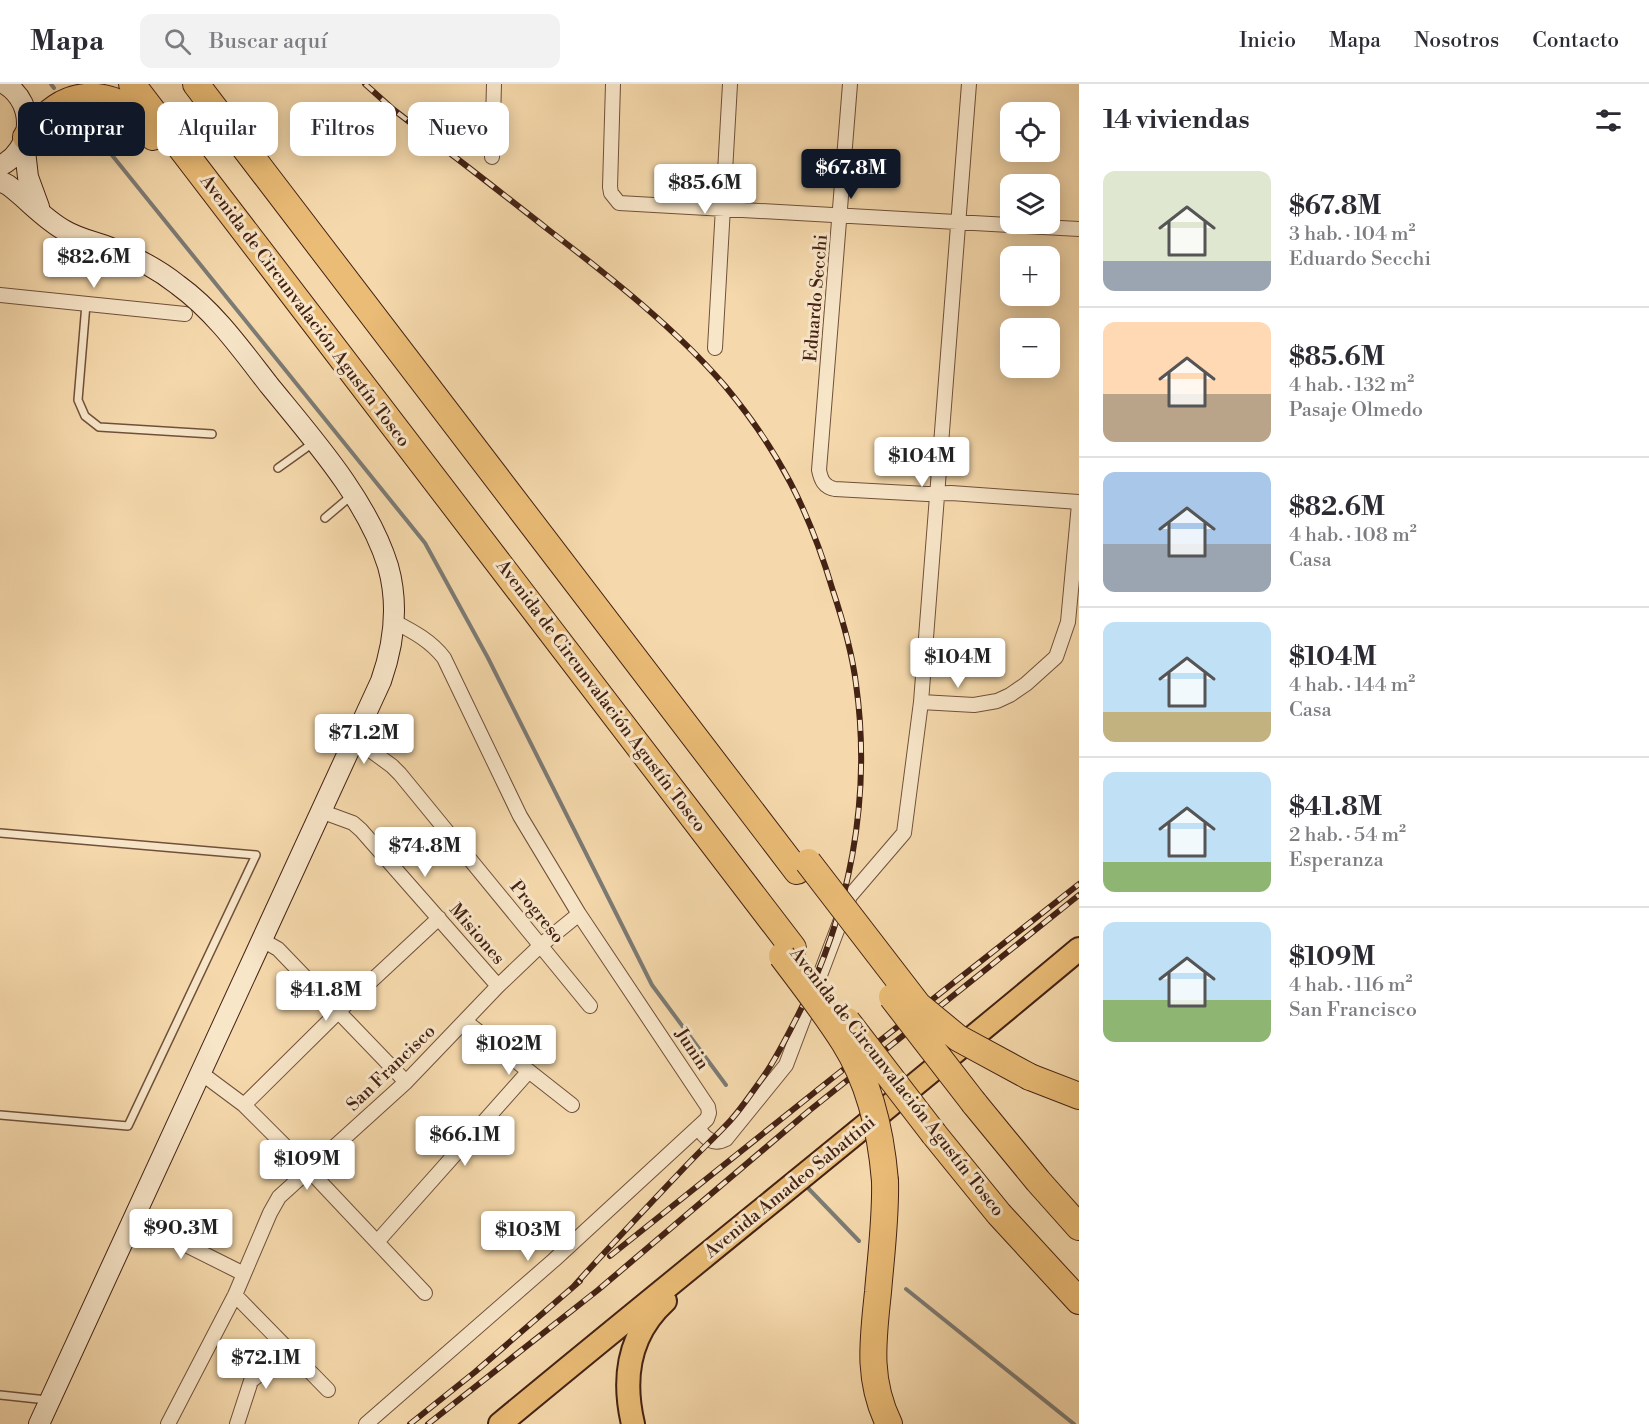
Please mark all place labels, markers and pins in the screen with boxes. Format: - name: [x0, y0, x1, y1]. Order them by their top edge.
- pin: $67.8M: [802, 149, 900, 200]
- pin: $85.6M: [656, 164, 754, 215]
- pin: $82.6M: [45, 238, 143, 289]
- pin: $104M: [880, 437, 964, 488]
- pin: $104M: [916, 638, 1000, 689]
- pin: $71.2M: [315, 714, 413, 765]
- pin: $74.8M: [376, 827, 474, 878]
- pin: $41.8M: [277, 971, 375, 1022]
- pin: $102M: [467, 1025, 551, 1076]
- pin: $66.1M: [416, 1116, 514, 1167]
- pin: $109M: [265, 1140, 349, 1191]
- pin: $90.3M: [132, 1209, 230, 1260]
- pin: $103M: [486, 1211, 570, 1262]
- pin: $72.1M: [217, 1339, 315, 1390]

